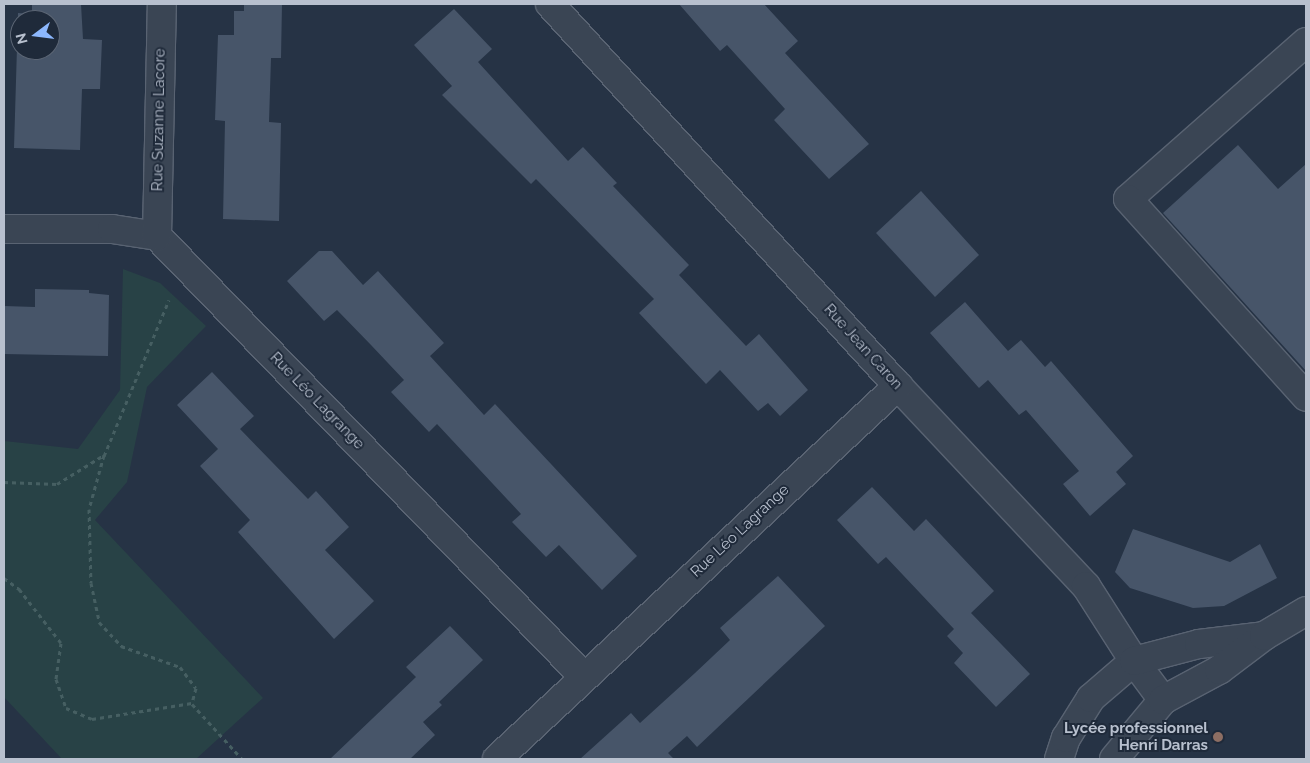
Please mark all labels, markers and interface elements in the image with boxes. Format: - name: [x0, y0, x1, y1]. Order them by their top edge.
- north arrow: [10, 10, 60, 60]
- text: N: [12, 31, 31, 46]
- street label: Rue Suzanne Lacore: [149, 48, 169, 192]
- street label: Rue Jean Caron: [820, 300, 906, 394]
- street label: Rue Léo Lagrange: [266, 349, 368, 453]
- street label: Rue Léo Lagrange: [687, 481, 793, 581]
- place label: Lycée professionnel Henri Darras: [1064, 719, 1208, 754]
- marker: Lycée professionnel Henri Darras: [1212, 731, 1224, 743]

